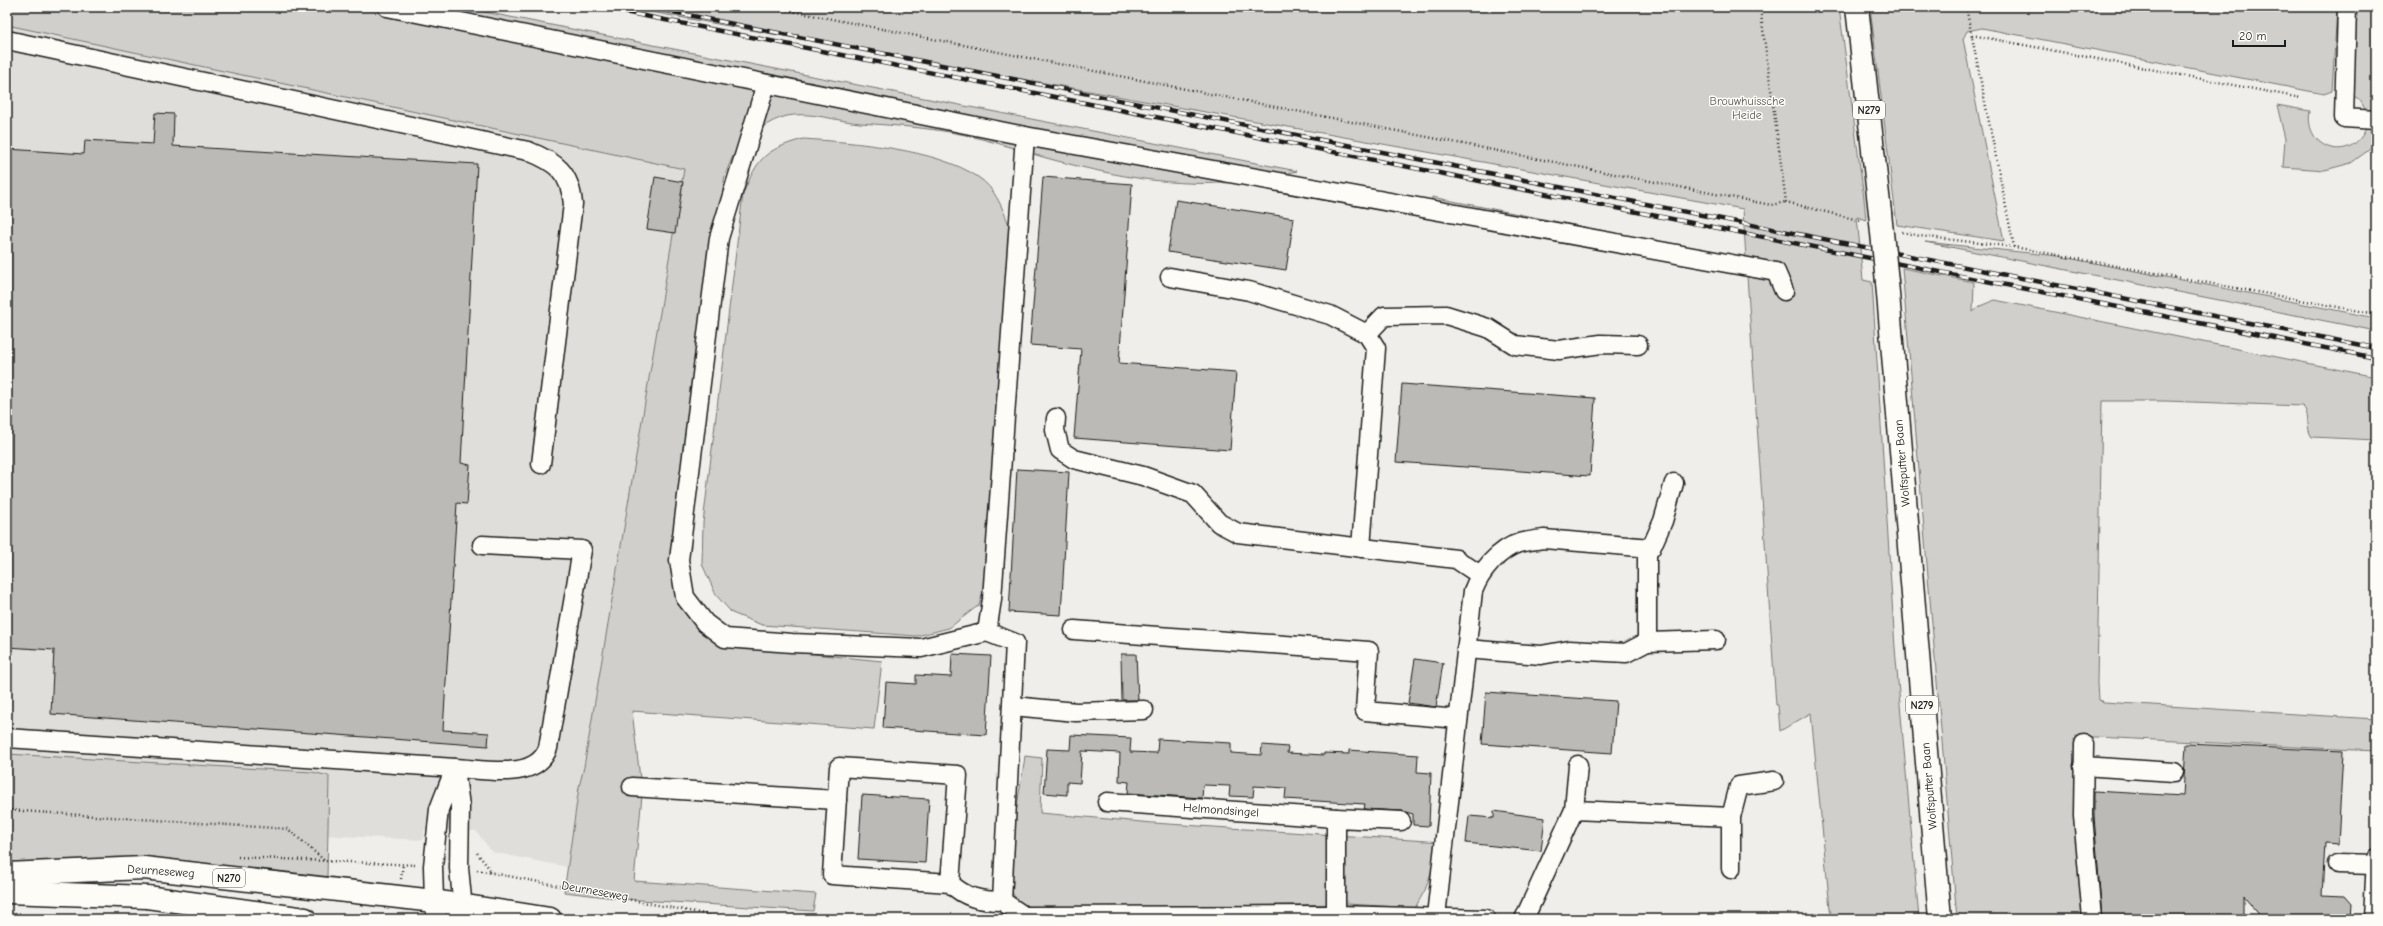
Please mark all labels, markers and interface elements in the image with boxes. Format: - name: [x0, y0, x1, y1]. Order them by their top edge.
- scale bar: [2233, 22, 2285, 48]
- text: 20 m: [2239, 29, 2267, 43]
- park label: Brouwhuissche Heide: [1709, 94, 1785, 122]
- road number: N279: [1853, 101, 1885, 119]
- street label: Wolfsputter Baan: [1891, 419, 1913, 507]
- road number: N279: [1906, 696, 1938, 714]
- street label: Wolfsputter Baan: [1918, 742, 1940, 830]
- street label: Helmondsingel: [1183, 800, 1259, 820]
- street label: Deurneseweg: [127, 862, 195, 880]
- road number: N270: [213, 869, 245, 887]
- street label: Deurneseweg: [561, 878, 629, 904]

